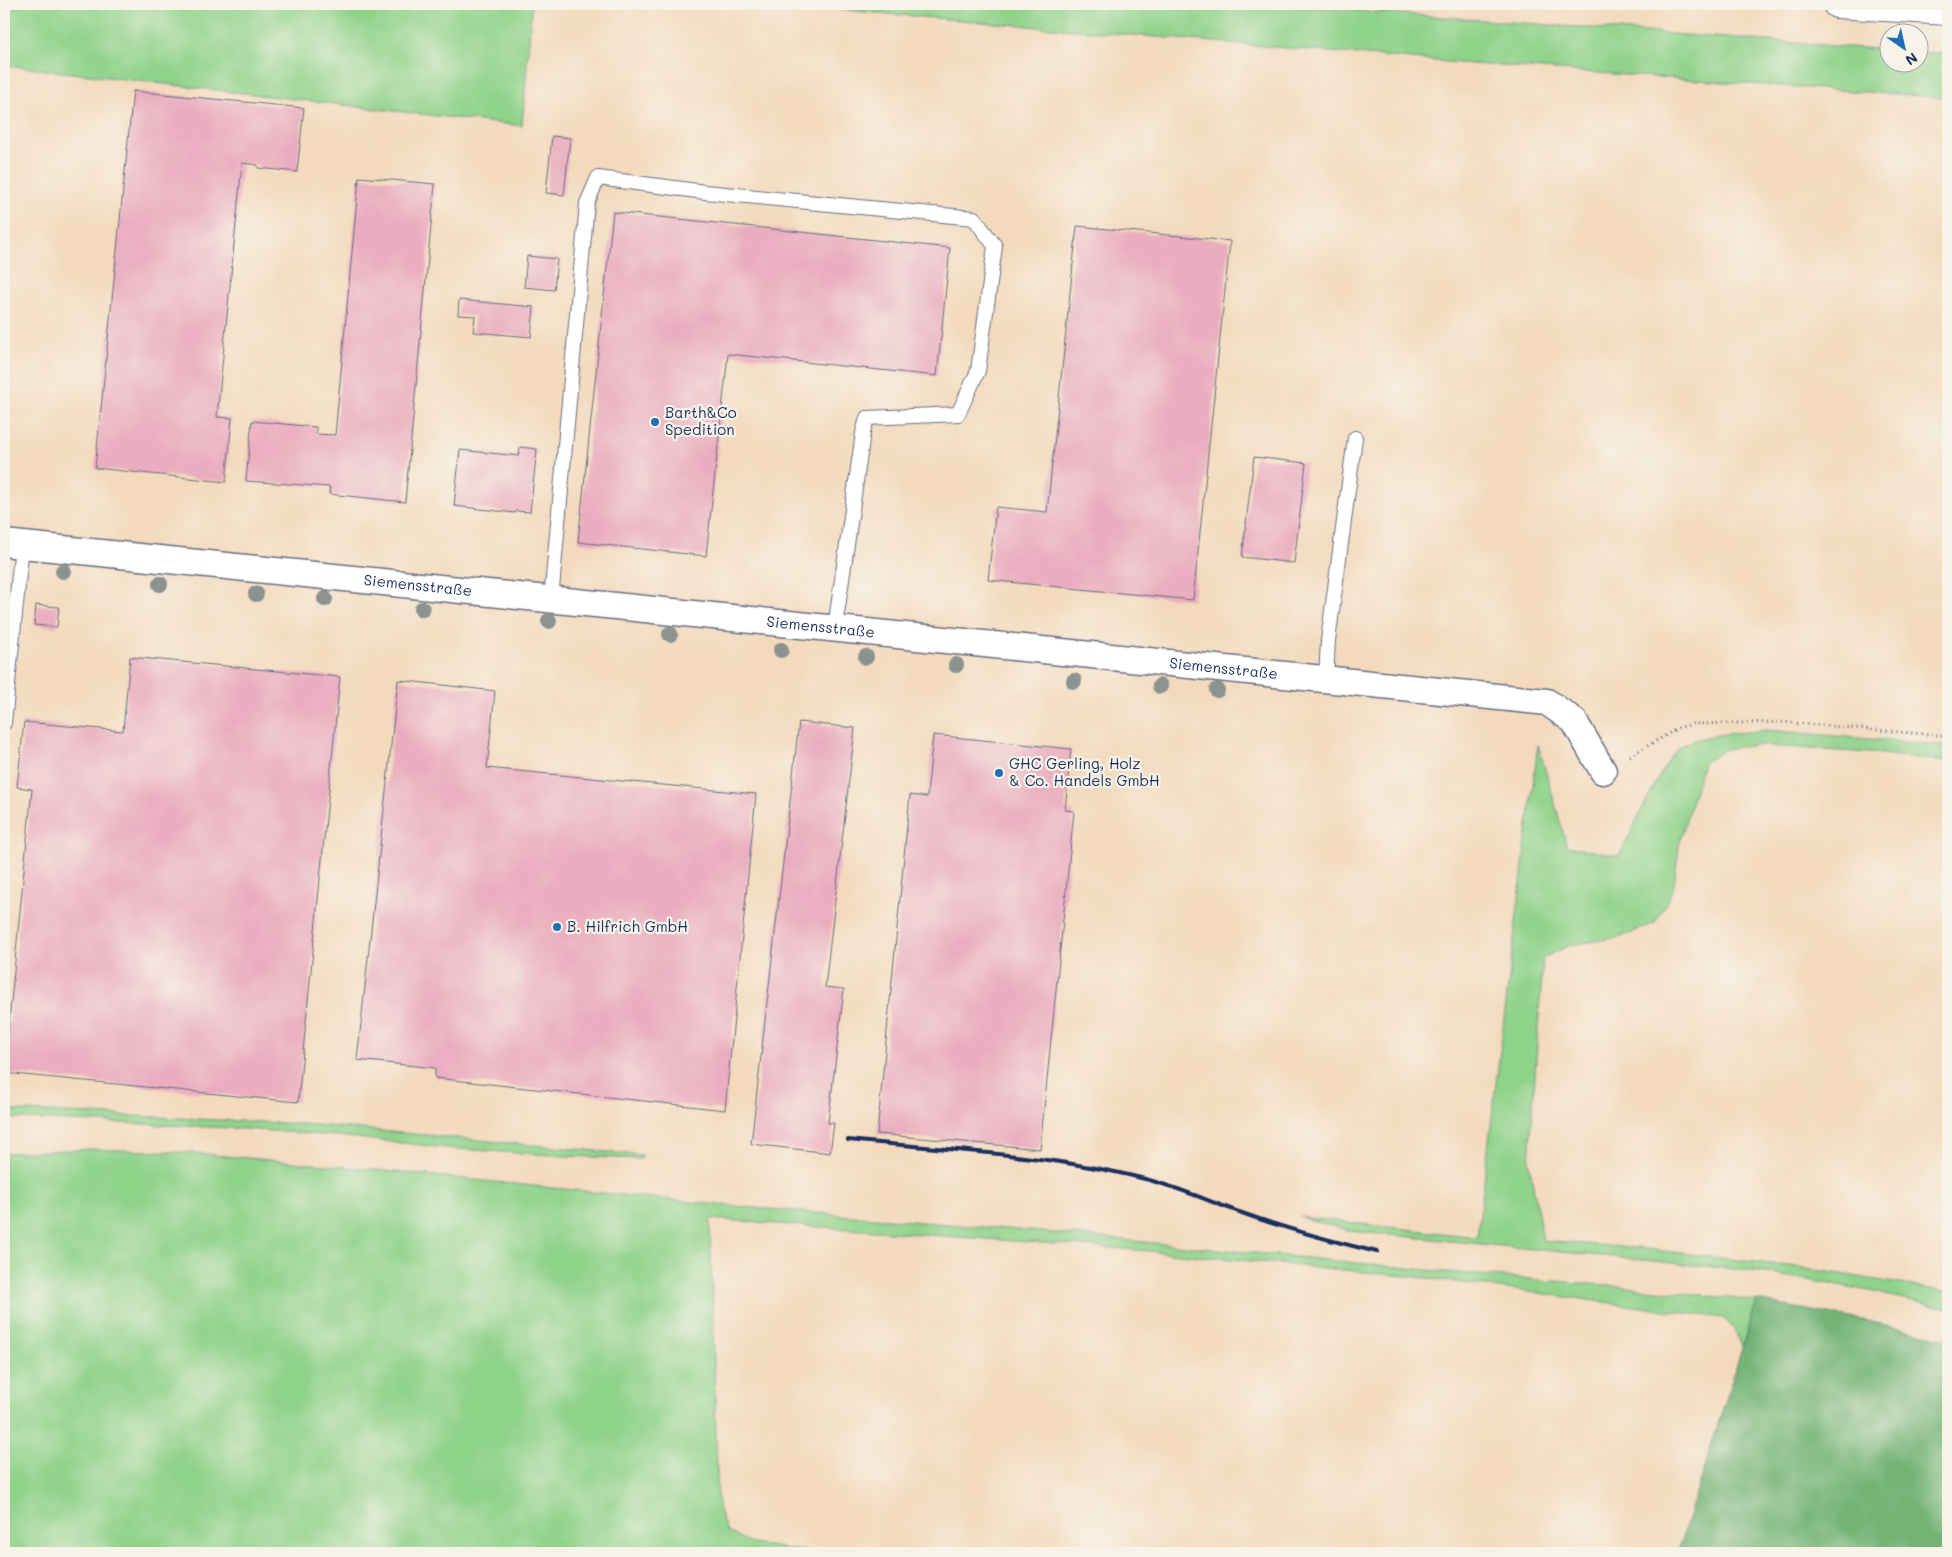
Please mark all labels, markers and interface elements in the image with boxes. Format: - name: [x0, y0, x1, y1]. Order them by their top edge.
- north arrow: [1880, 22, 1930, 72]
- text: N: [1902, 48, 1921, 70]
- place label: Barth&Co Spedition: [665, 402, 737, 439]
- marker: Barth&Co Spedition: [649, 416, 661, 428]
- street label: Siemensstraße: [363, 569, 473, 600]
- street label: Siemensstraße: [766, 611, 876, 642]
- street label: Siemensstraße: [1168, 652, 1279, 683]
- place label: GHC Gerling, Holz & Co. Handels GmbH: [1009, 753, 1160, 790]
- marker: GHC Gerling, Holz & Co. Handels GmbH: [993, 767, 1005, 779]
- place label: B. Hilfrich GmbH: [567, 916, 688, 936]
- marker: B. Hilfrich GmbH: [551, 921, 563, 933]

